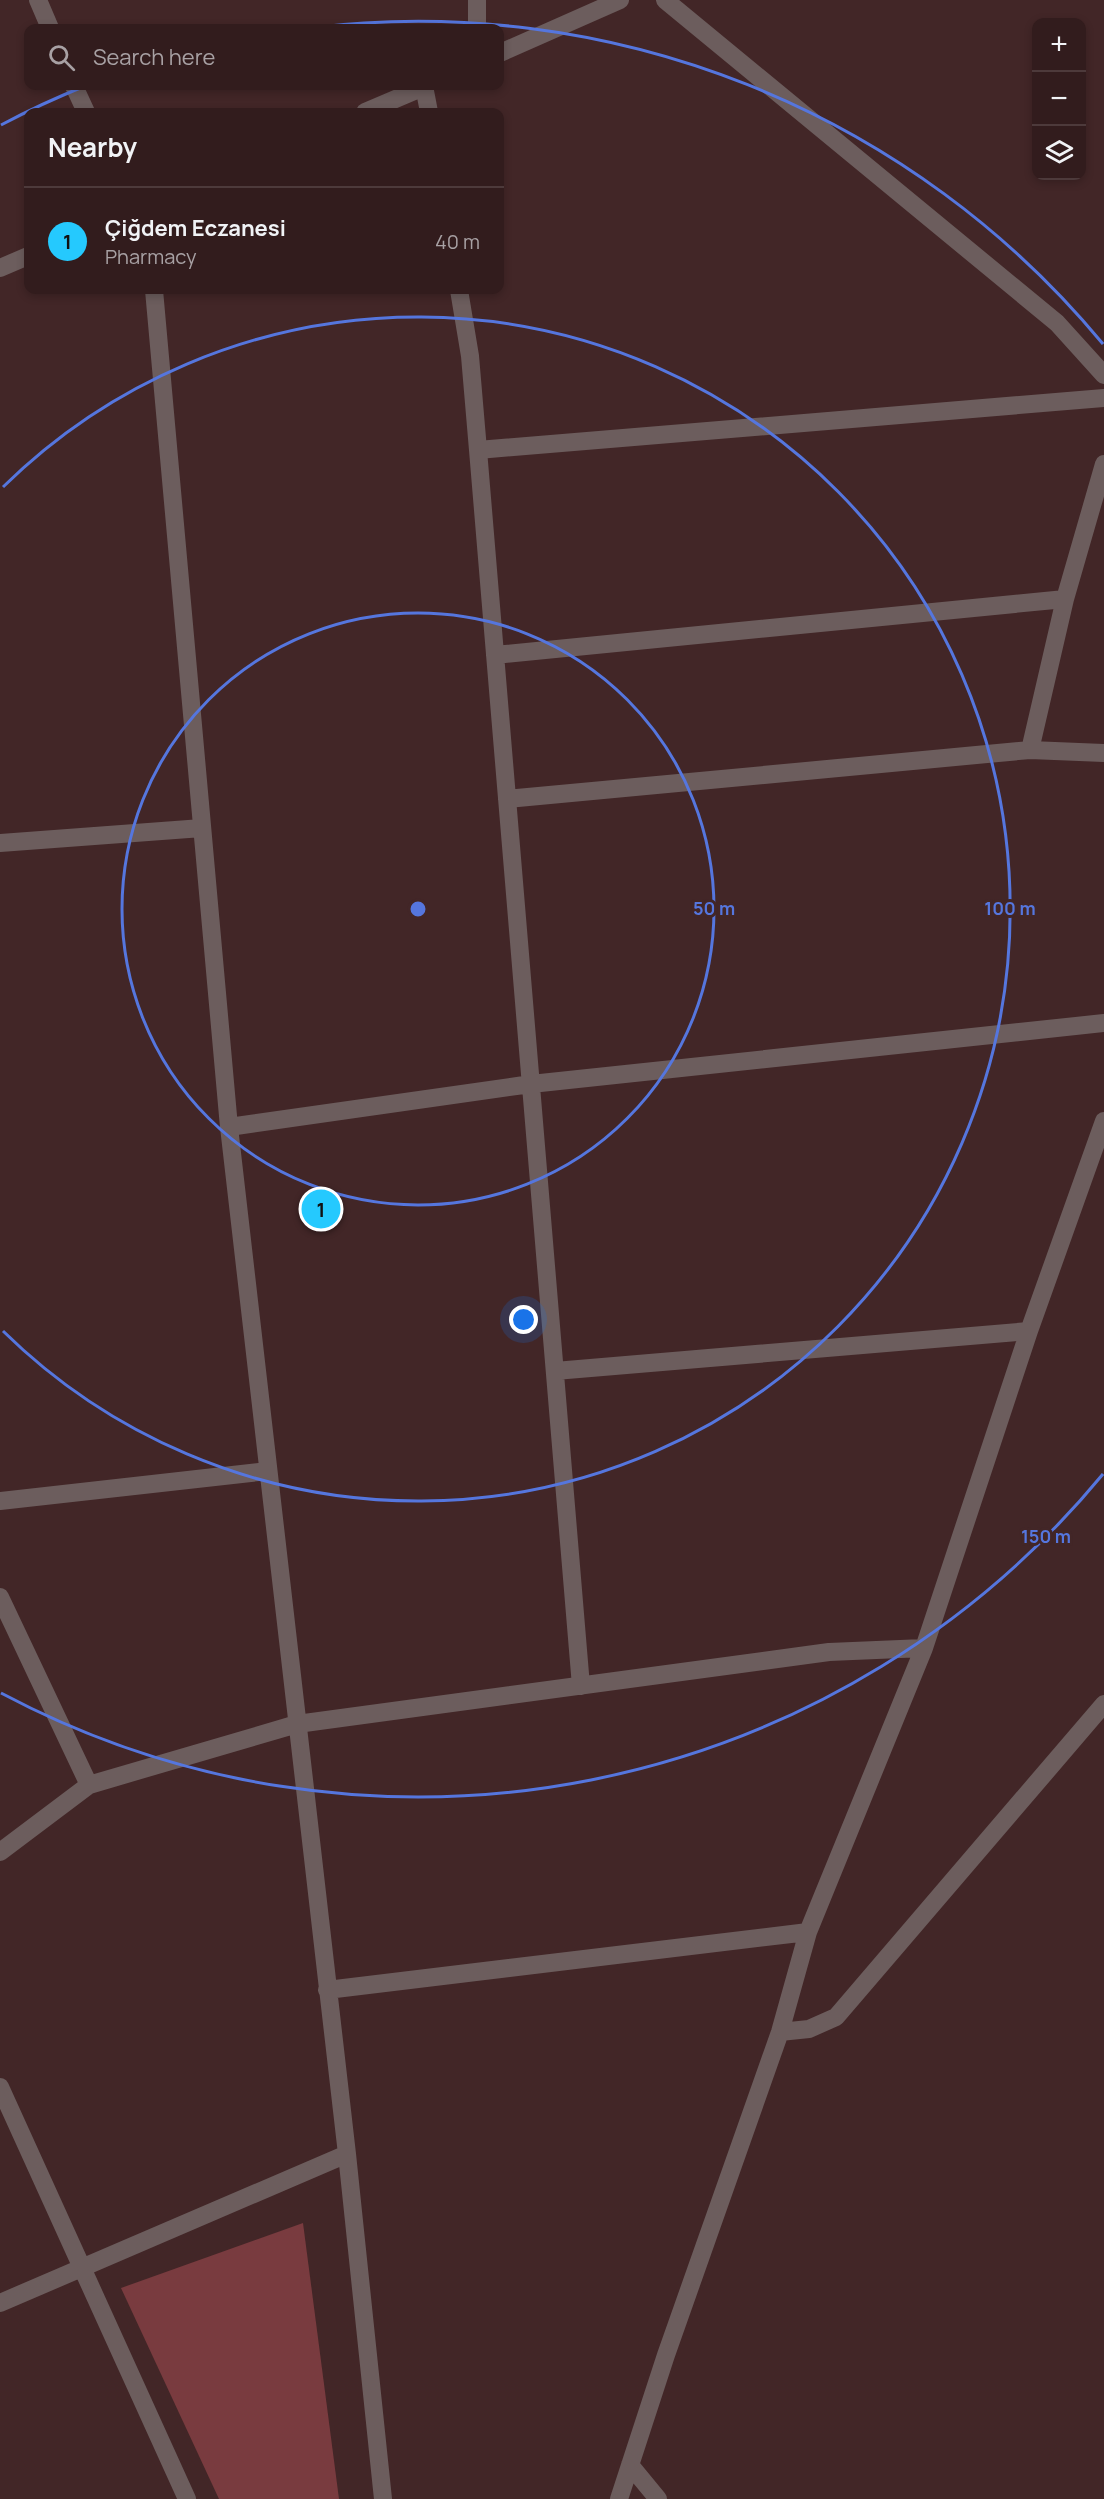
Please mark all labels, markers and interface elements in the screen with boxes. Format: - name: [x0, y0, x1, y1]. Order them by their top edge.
- map controls: [1032, 18, 1086, 180]
- button: +: [1032, 18, 1086, 72]
- search box: [24, 24, 504, 90]
- icon: search: [45, 41, 78, 74]
- text: Search here: [93, 42, 215, 72]
- button: −: [1032, 72, 1086, 126]
- button: layers: [1032, 126, 1086, 180]
- text: Nearby: [48, 129, 137, 165]
- text: Çiğdem Eczanesi: [105, 213, 286, 243]
- text: 1: [63, 228, 72, 255]
- text: 40 m: [435, 228, 480, 255]
- text: Pharmacy: [105, 243, 197, 270]
- text: 50 m: [693, 896, 735, 920]
- text: 100 m: [984, 896, 1036, 920]
- centre of rings: [408, 899, 428, 919]
- pin: 1: [302, 1186, 340, 1232]
- your location: [509, 1305, 538, 1334]
- text: 150 m: [1021, 1524, 1071, 1548]

